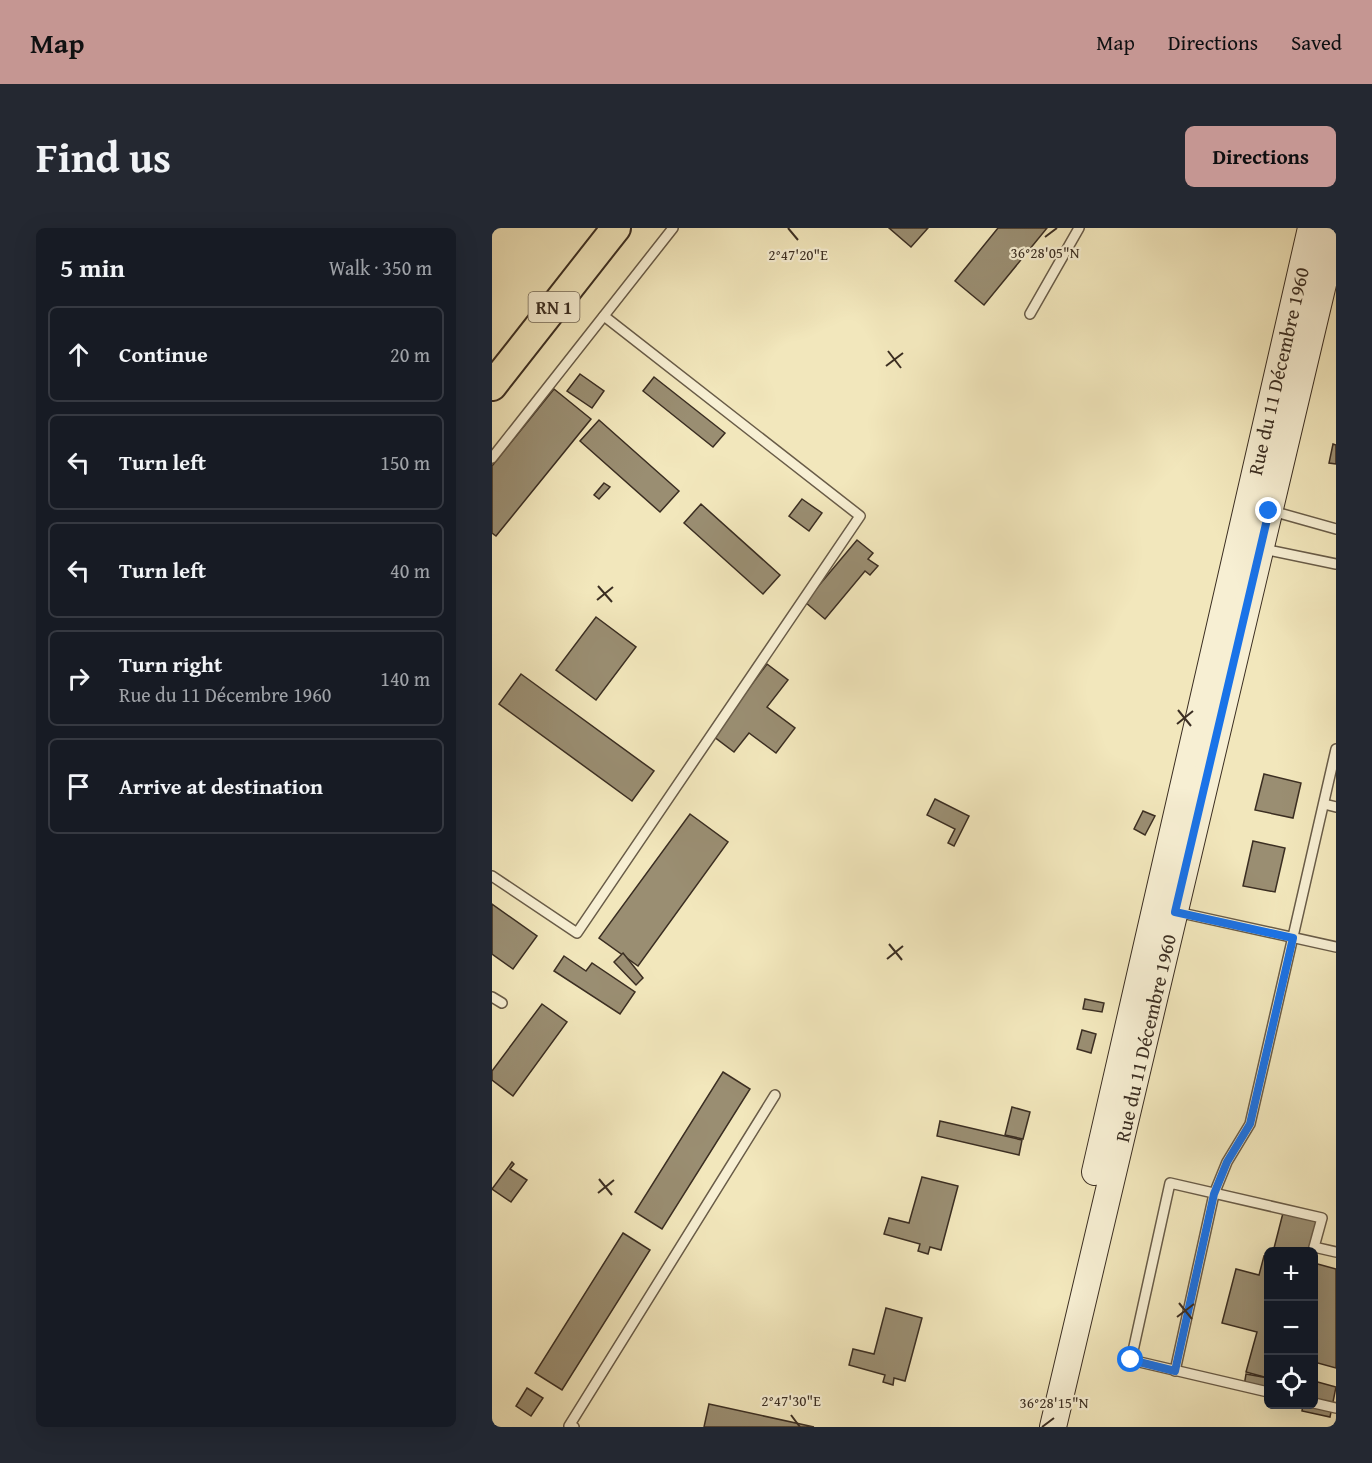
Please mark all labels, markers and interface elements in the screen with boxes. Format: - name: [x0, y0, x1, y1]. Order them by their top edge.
- text: Map: [30, 22, 84, 63]
- text: Map: [1096, 27, 1135, 58]
- text: Directions: [1168, 27, 1258, 58]
- text: Saved: [1291, 27, 1342, 58]
- text: Find us: [36, 126, 171, 187]
- button: Directions: [1185, 126, 1336, 187]
- text: 36°28'05"N: [1011, 242, 1080, 263]
- text: 2°47'20"E: [768, 244, 828, 265]
- text: 5 min: [60, 248, 125, 287]
- text: Walk · 350 m: [329, 253, 432, 282]
- street label: Rue du 11 Décembre 1960: [1240, 264, 1316, 478]
- road number: RN 1: [528, 292, 580, 322]
- icon: ahead: [62, 338, 95, 371]
- text: Continue: [119, 338, 208, 370]
- text: 20 m: [390, 340, 430, 369]
- icon: left: [62, 446, 95, 479]
- text: Turn left: [119, 446, 206, 478]
- text: 150 m: [380, 448, 430, 477]
- route end: [1255, 497, 1281, 523]
- icon: left: [62, 554, 95, 587]
- text: Turn left: [119, 554, 206, 586]
- text: 40 m: [390, 556, 430, 585]
- text: Turn right: [119, 648, 222, 680]
- icon: right: [62, 662, 95, 695]
- text: 140 m: [380, 664, 430, 693]
- text: Rue du 11 Décembre 1960: [119, 680, 331, 709]
- icon: arrive: [62, 770, 95, 803]
- text: Arrive at destination: [119, 770, 323, 802]
- street label: Rue du 11 Décembre 1960: [1107, 931, 1183, 1145]
- map controls: [1264, 1247, 1318, 1409]
- button: +: [1264, 1247, 1318, 1301]
- button: −: [1264, 1301, 1318, 1355]
- route start: [1117, 1346, 1143, 1372]
- button: locate: [1264, 1355, 1318, 1409]
- text: 2°47'30"E: [761, 1390, 821, 1411]
- text: 36°28'15"N: [1020, 1392, 1089, 1413]

